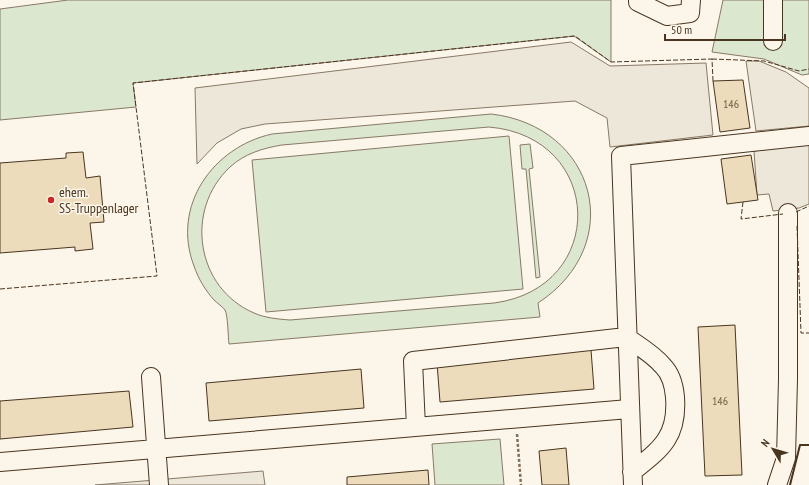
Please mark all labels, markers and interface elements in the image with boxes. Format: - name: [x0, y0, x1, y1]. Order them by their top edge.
- scale bar: [665, 16, 785, 42]
- text: 50 m: [671, 22, 692, 37]
- house number: 146: [723, 96, 739, 111]
- place label: ehem. SS-Truppenlager: [59, 183, 139, 217]
- marker: ehem. SS-Truppenlager: [46, 195, 56, 205]
- house number: 146: [712, 393, 728, 408]
- north arrow: [753, 429, 793, 469]
- text: N: [758, 436, 772, 449]

